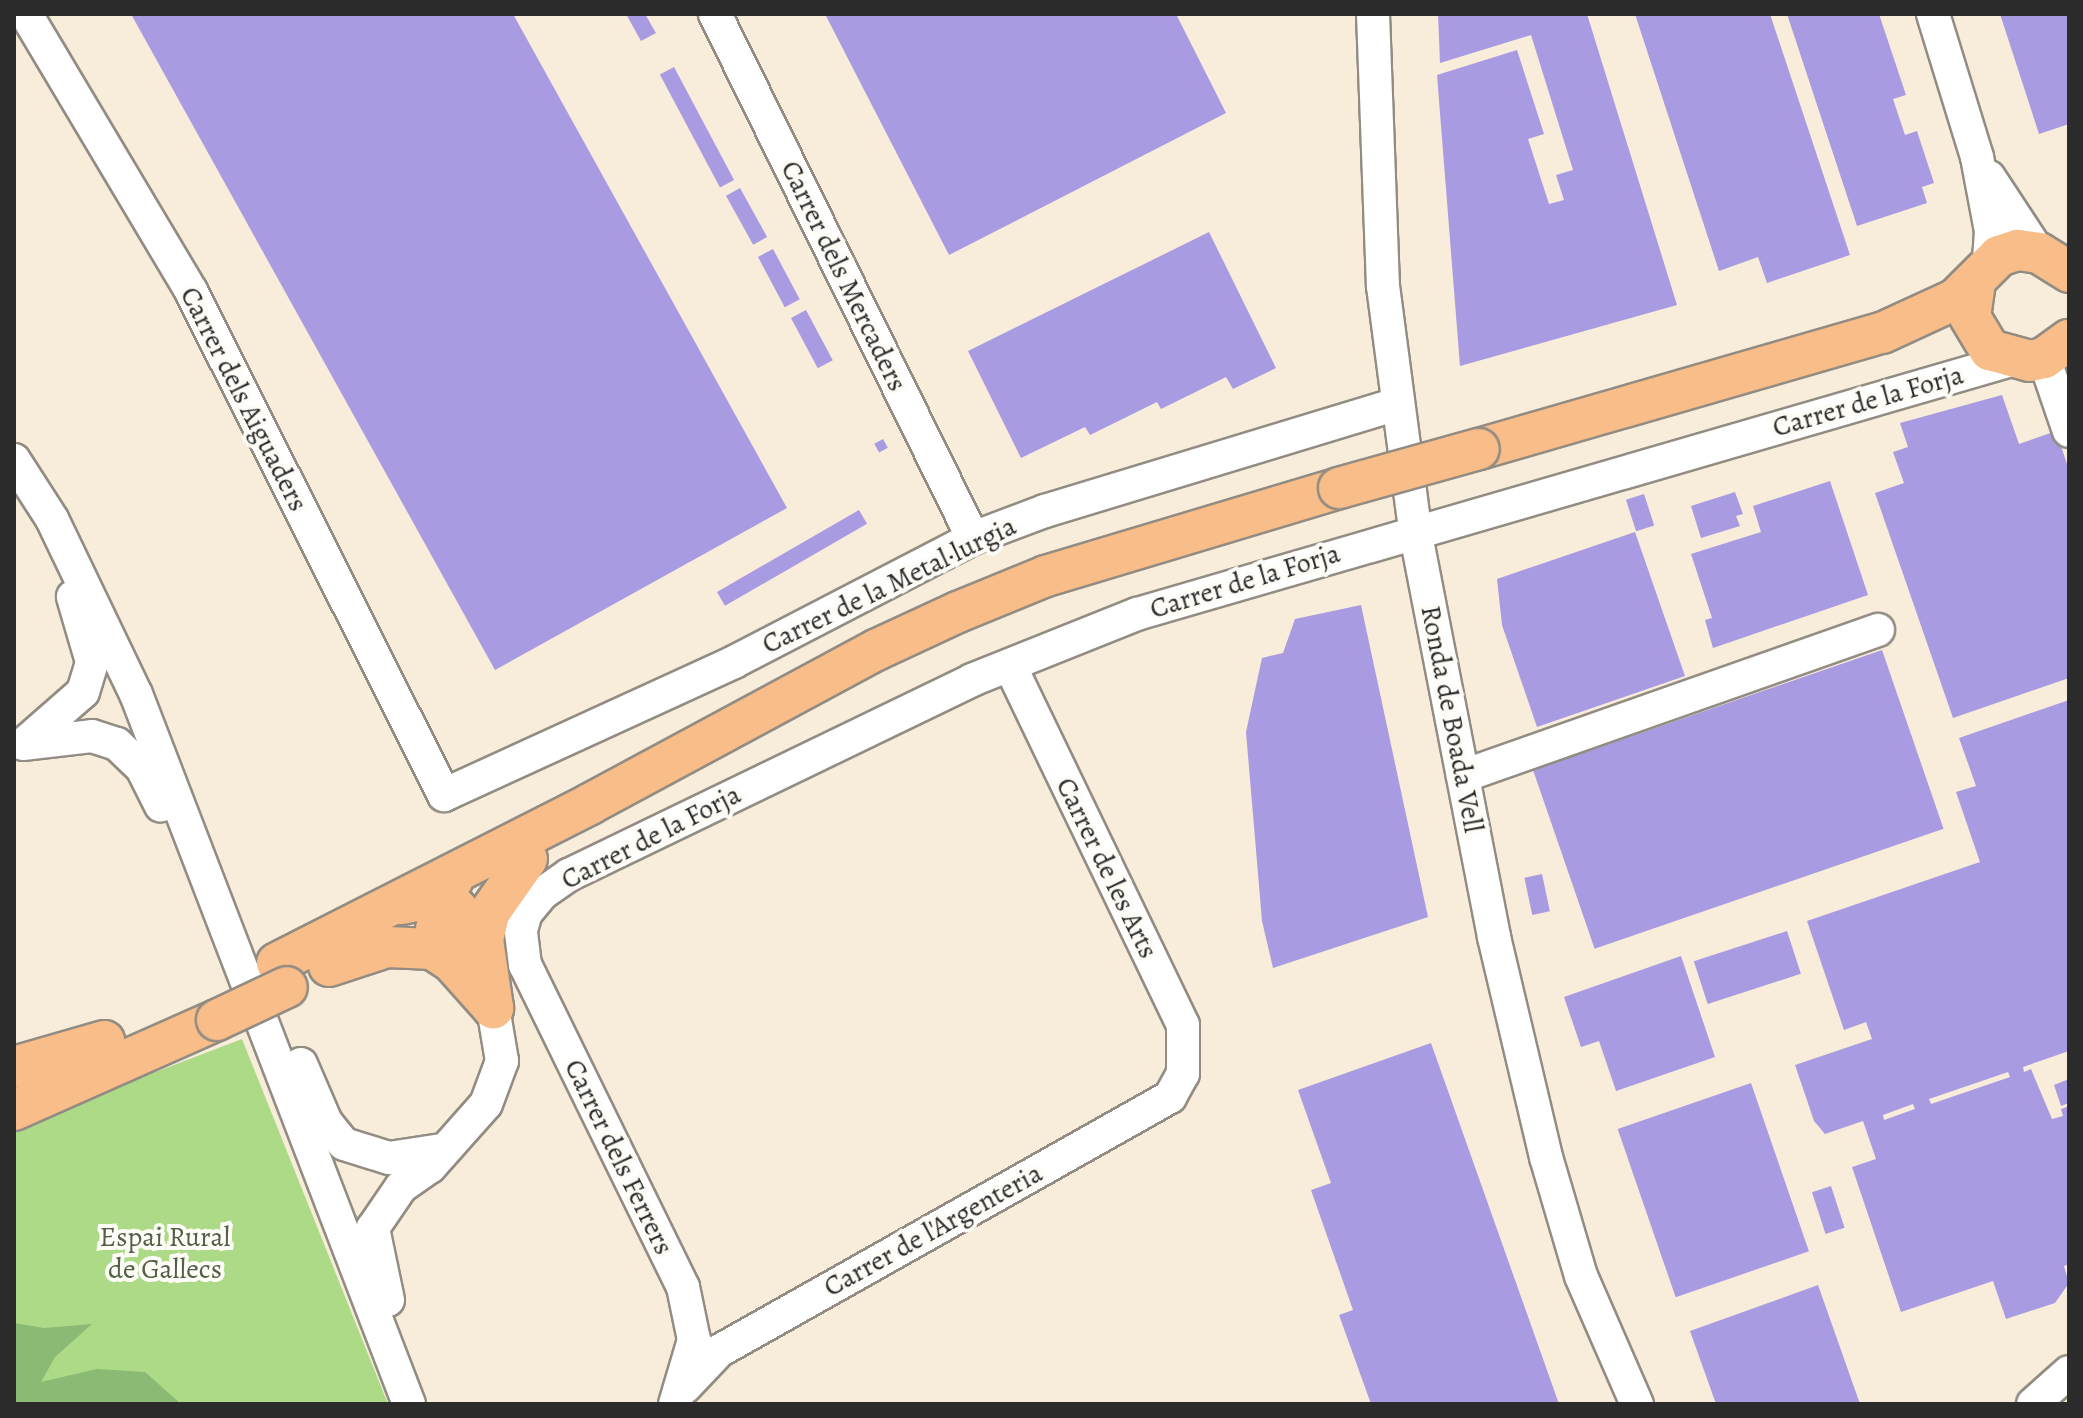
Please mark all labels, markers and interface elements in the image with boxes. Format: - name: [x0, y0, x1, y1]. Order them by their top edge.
- street label: Carrer dels Mercaders: [774, 155, 914, 397]
- street label: Carrer dels Aiguaders: [173, 281, 315, 517]
- street label: Carrer de la Forja: [1769, 358, 1967, 444]
- street label: Carrer de la Metal·lurgia: [757, 509, 1021, 661]
- street label: Carrer de la Forja: [1146, 536, 1344, 626]
- street label: Ronda de Boada Vell: [1414, 603, 1490, 835]
- street label: Carrer de les Arts: [1049, 772, 1165, 964]
- street label: Carrer de la Forja: [556, 777, 746, 897]
- street label: Carrer dels Ferrers: [557, 1054, 681, 1260]
- street label: Carrer de l'Argenteria: [818, 1156, 1048, 1304]
- park label: Espai Rural de Gallecs: [100, 1220, 230, 1286]

